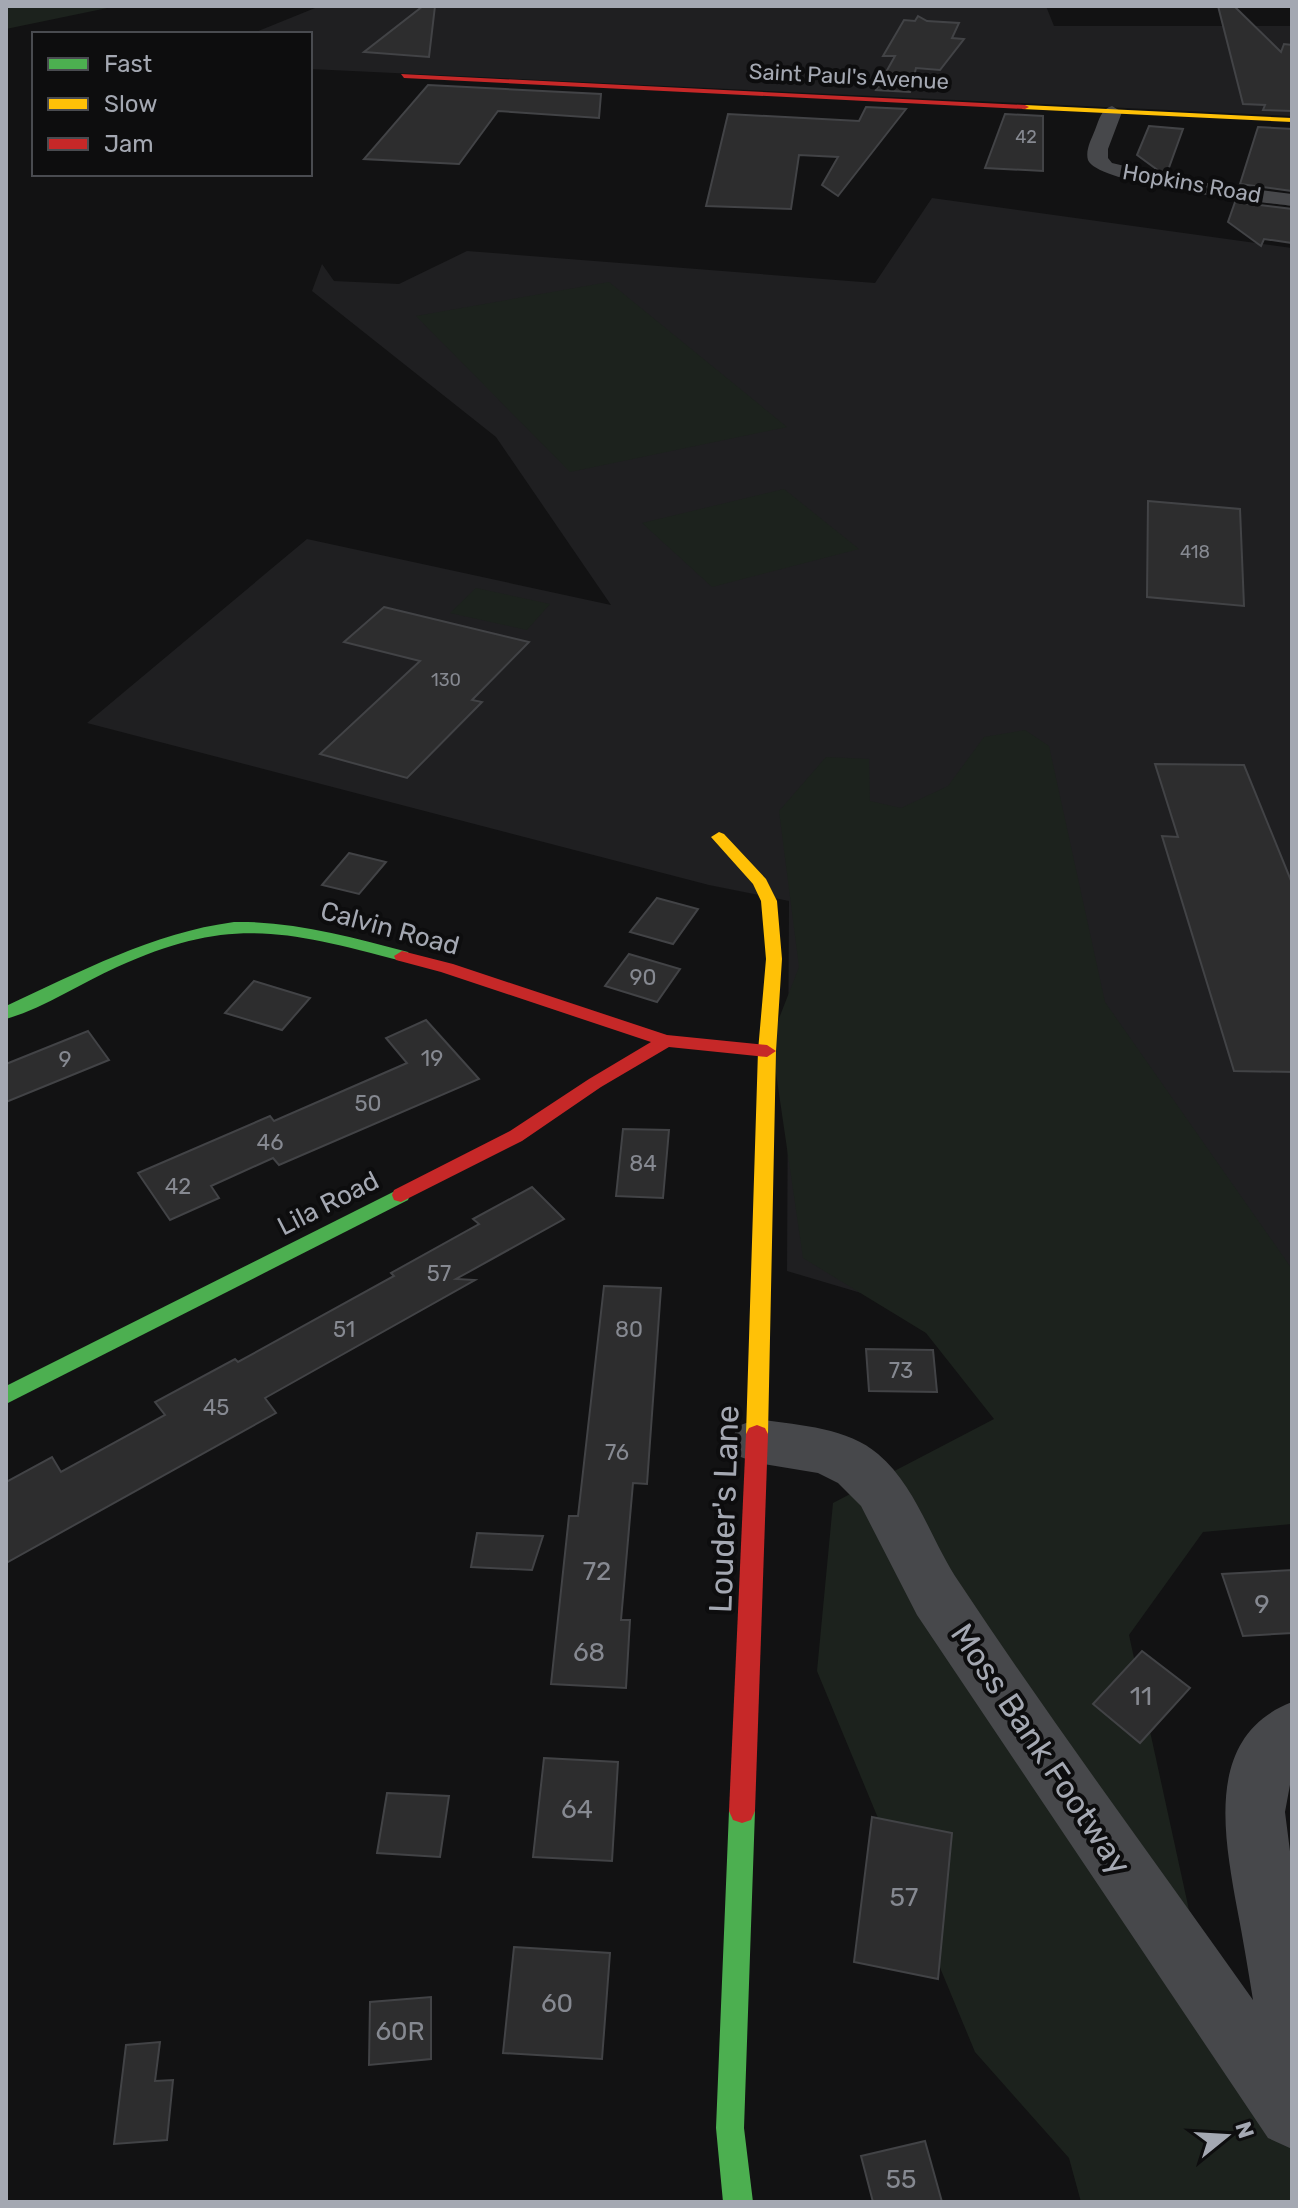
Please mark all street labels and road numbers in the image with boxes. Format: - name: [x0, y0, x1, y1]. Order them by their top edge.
- street label: Saint Paul's Avenue: [748, 58, 950, 95]
- street label: Hopkins Road: [1121, 158, 1263, 209]
- street label: Calvin Road: [317, 895, 463, 962]
- street label: Lila Road: [272, 1165, 384, 1242]
- street label: Louder's Lane: [701, 1404, 747, 1614]
- street label: Moss Bank Footway: [943, 1616, 1139, 1882]

